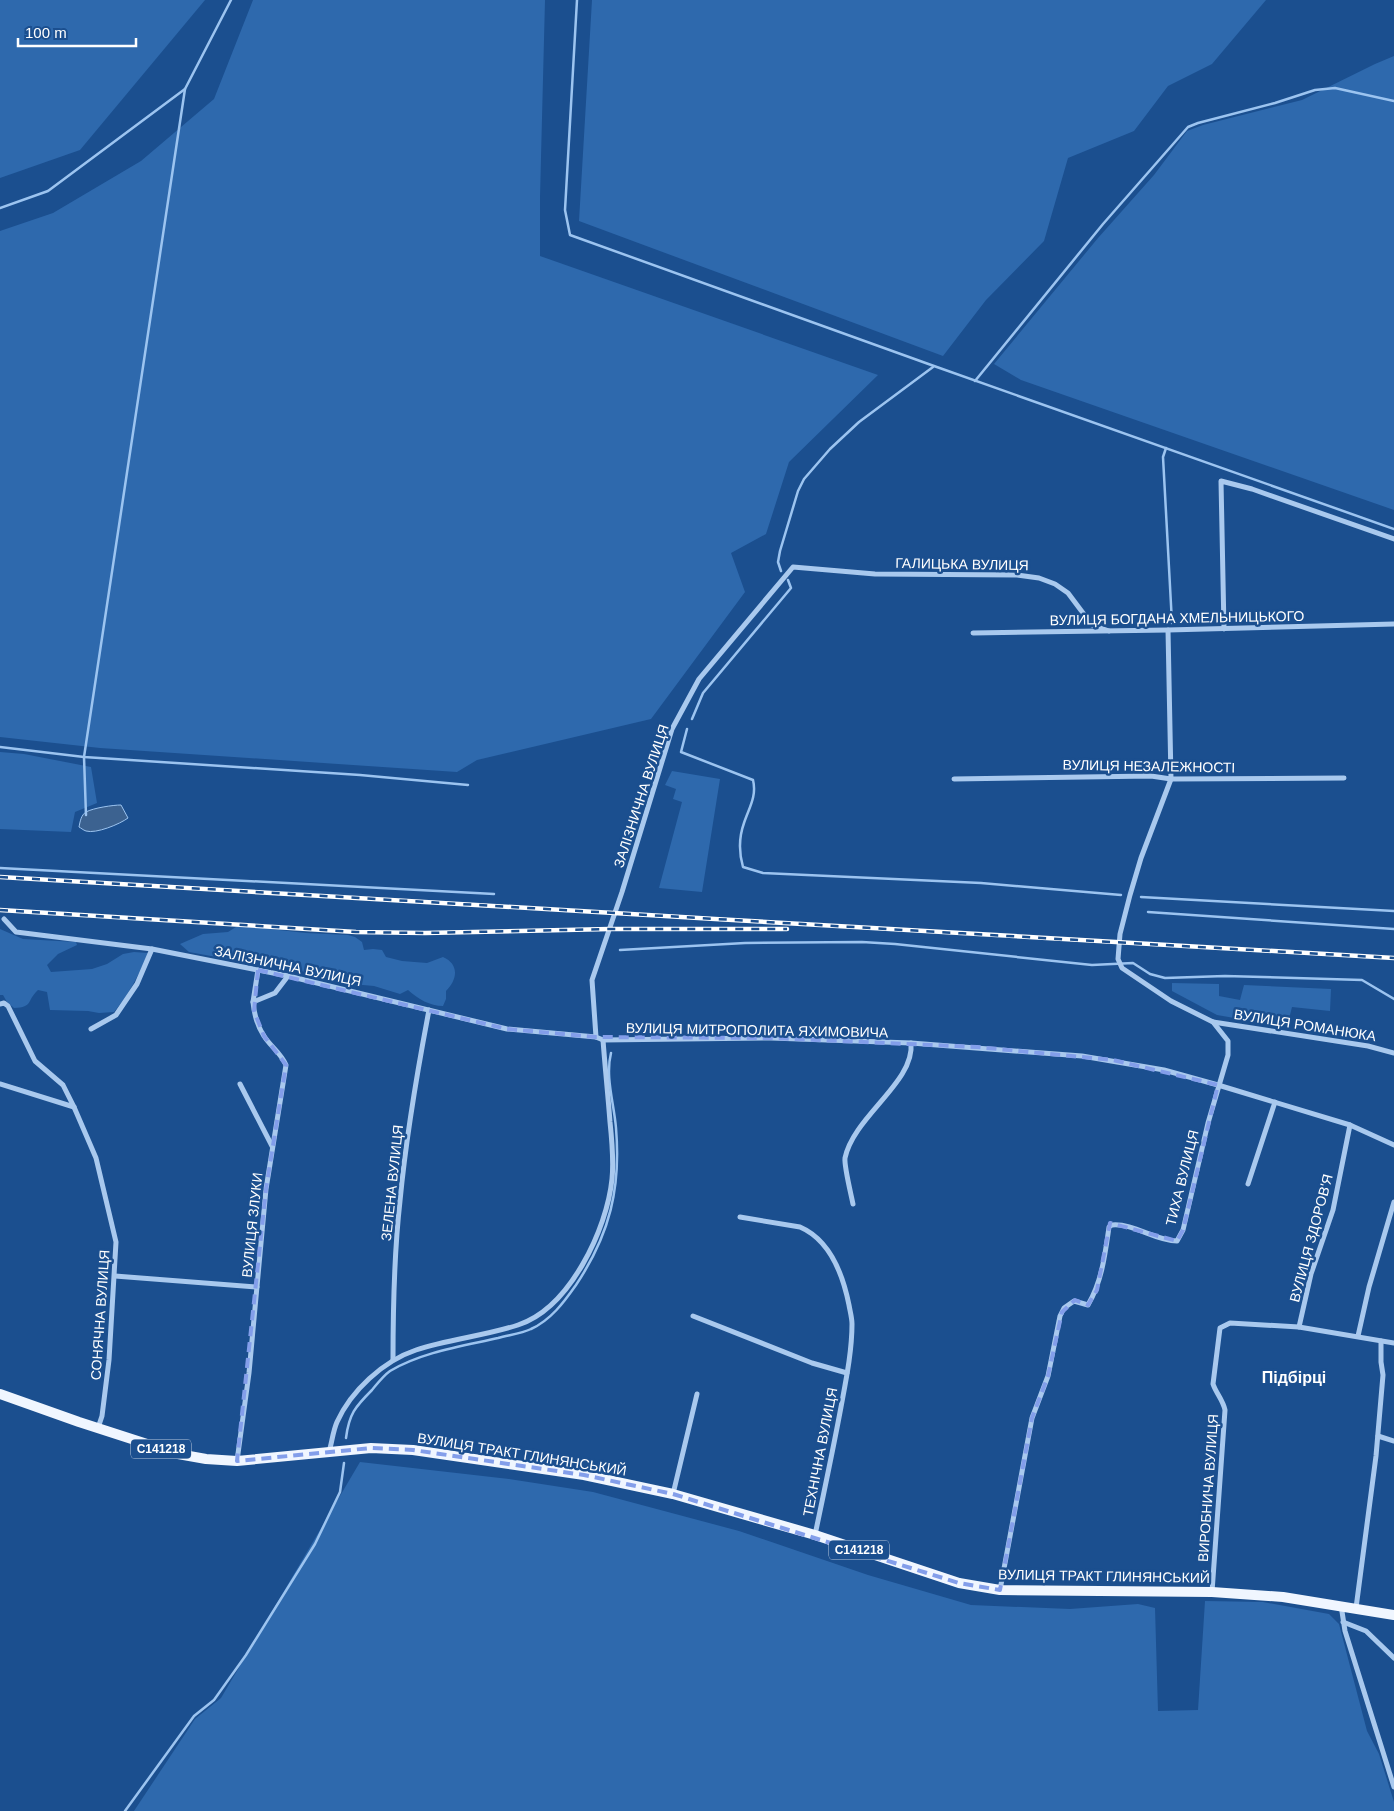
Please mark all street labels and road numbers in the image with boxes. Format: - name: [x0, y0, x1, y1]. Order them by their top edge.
- street label: ГАЛИЦЬКА ВУЛИЦЯ: [895, 555, 1029, 573]
- street label: ВУЛИЦЯ БОГДАНА ХМЕЛЬНИЦЬКОГО: [1050, 608, 1305, 628]
- street label: ЗАЛІЗНИЧНА ВУЛИЦЯ: [610, 722, 672, 870]
- street label: ВУЛИЦЯ НЕЗАЛЕЖНОСТІ: [1063, 756, 1235, 776]
- street label: ЗАЛІЗНИЧНА ВУЛИЦЯ: [213, 943, 363, 989]
- street label: ВУЛИЦЯ РОМАНЮКА: [1233, 1006, 1378, 1044]
- street label: ВУЛИЦЯ МИТРОПОЛИТА ЯХИМОВИЧА: [626, 1020, 889, 1040]
- street label: ЗЕЛЕНА ВУЛИЦЯ: [378, 1124, 406, 1242]
- street label: ТИХА ВУЛИЦЯ: [1162, 1128, 1202, 1228]
- street label: ВУЛИЦЯ ЗЛУКИ: [239, 1172, 265, 1278]
- street label: ВУЛИЦЯ ЗДОРОВ'Я: [1286, 1172, 1336, 1304]
- street label: СОНЯЧНА ВУЛИЦЯ: [87, 1249, 113, 1381]
- street label: ТЕХНІЧНА ВУЛИЦЯ: [800, 1386, 840, 1518]
- street label: ВИРОБНИЧА ВУЛИЦЯ: [1195, 1413, 1221, 1563]
- street label: ВУЛИЦЯ ТРАКТ ГЛИНЯНСЬКИЙ: [416, 1429, 628, 1478]
- road number: С141218: [131, 1440, 191, 1458]
- road number: С141218: [829, 1540, 889, 1560]
- street label: ВУЛИЦЯ ТРАКТ ГЛИНЯНСЬКИЙ: [998, 1565, 1210, 1586]

